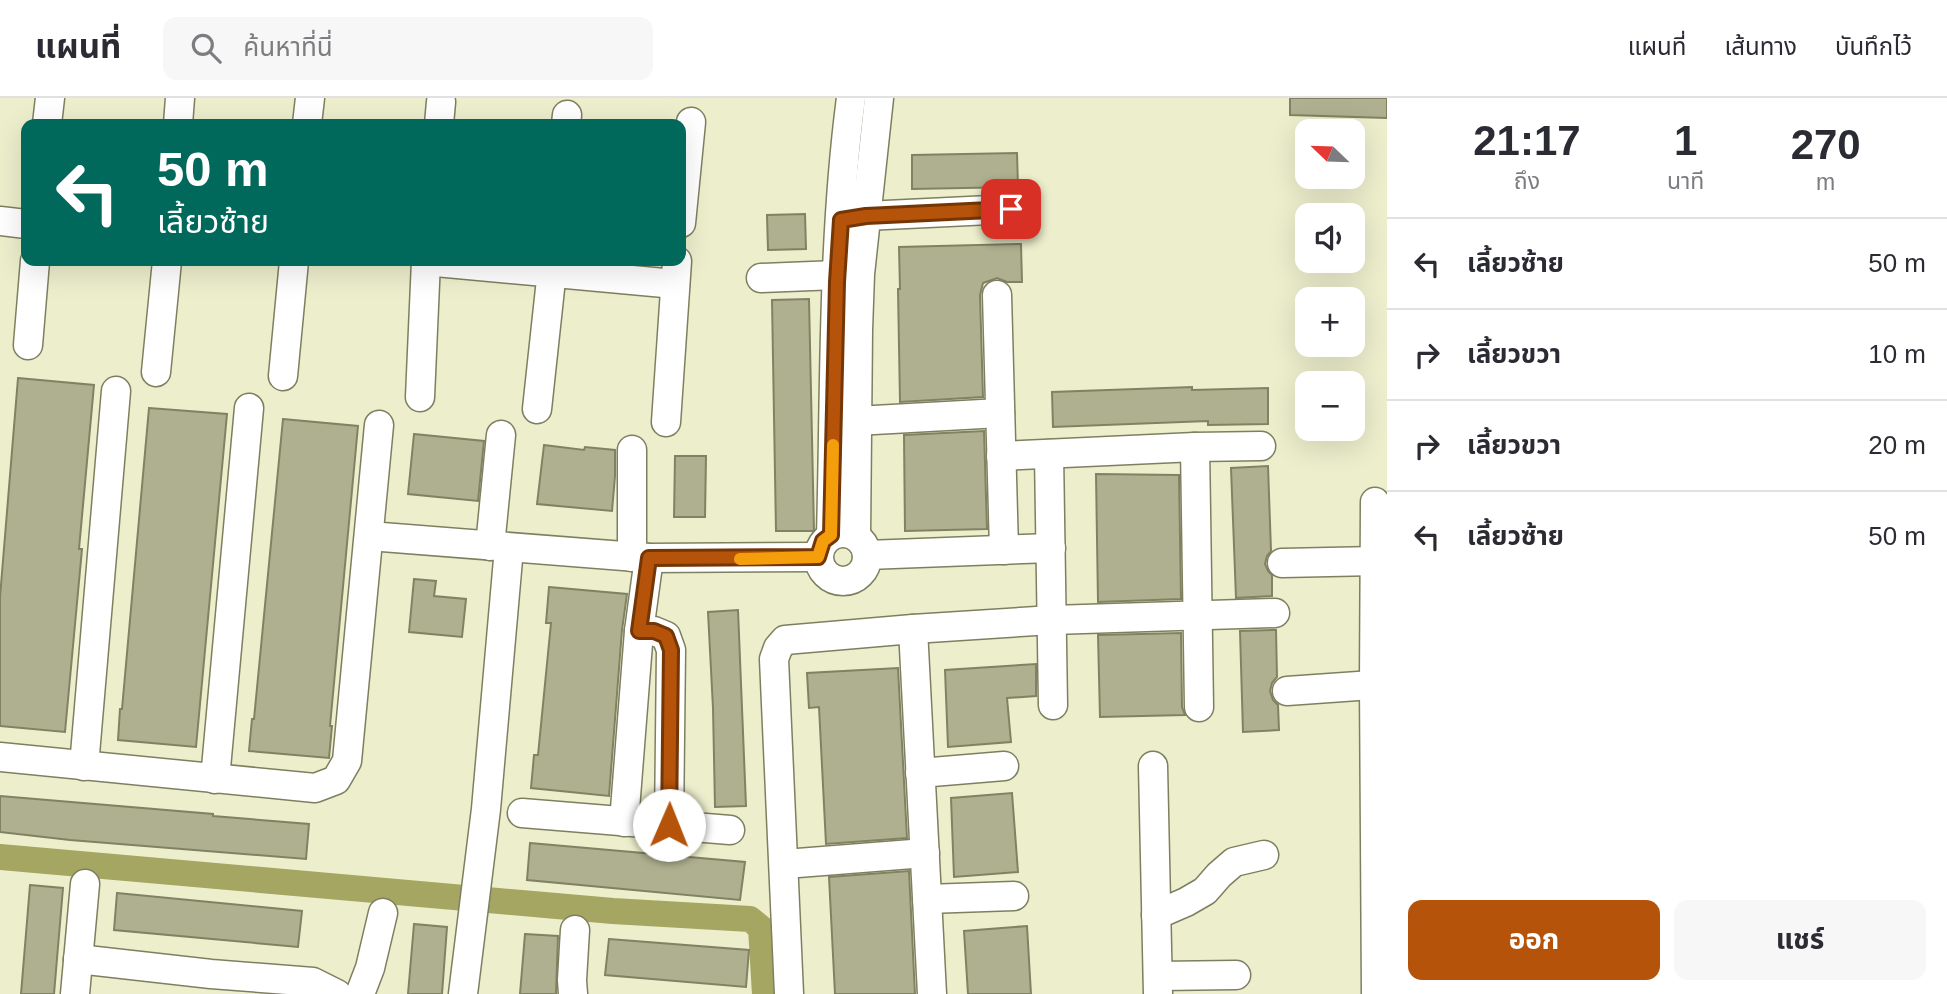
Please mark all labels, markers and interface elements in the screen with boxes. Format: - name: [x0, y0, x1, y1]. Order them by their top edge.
- search box: [163, 17, 653, 80]
- text: แผนที่: [35, 28, 121, 65]
- icon: search: [187, 29, 225, 67]
- text: ค้นหาที่นี่: [243, 32, 333, 62]
- text: แผนที่: [1628, 33, 1686, 60]
- text: เส้นทาง: [1724, 33, 1797, 60]
- text: บันทึกไว้: [1835, 33, 1912, 60]
- text: 21:17: [1473, 117, 1581, 164]
- text: 1: [1674, 117, 1697, 164]
- north arrow: [1295, 119, 1365, 189]
- map controls: [1295, 119, 1365, 441]
- text: 270: [1791, 121, 1861, 168]
- text: 50 m: [157, 142, 269, 196]
- icon: left: [42, 147, 133, 238]
- text: ถึง: [1514, 168, 1540, 194]
- text: นาที: [1667, 168, 1704, 194]
- text: m: [1816, 169, 1835, 195]
- pin: [981, 179, 1041, 239]
- icon: arrive: [992, 190, 1030, 228]
- button: sound: [1295, 203, 1365, 273]
- text: เลี้ยวซ้าย: [157, 204, 269, 240]
- icon: left: [1408, 245, 1446, 283]
- text: เลี้ยวซ้าย: [1467, 248, 1564, 278]
- text: 50 m: [1868, 248, 1926, 278]
- button: +: [1295, 287, 1365, 357]
- icon: right: [1408, 336, 1446, 374]
- text: เลี้ยวขวา: [1467, 339, 1561, 369]
- text: 10 m: [1868, 339, 1926, 369]
- button: −: [1295, 371, 1365, 441]
- icon: right: [1408, 427, 1446, 465]
- text: เลี้ยวขวา: [1467, 430, 1561, 460]
- text: 20 m: [1868, 430, 1926, 460]
- icon: left: [1408, 518, 1446, 556]
- text: เลี้ยวซ้าย: [1467, 521, 1564, 551]
- text: 50 m: [1868, 521, 1926, 551]
- position arrow: [632, 788, 706, 862]
- button: ออก: [1408, 900, 1660, 980]
- button: แชร์: [1674, 900, 1926, 980]

